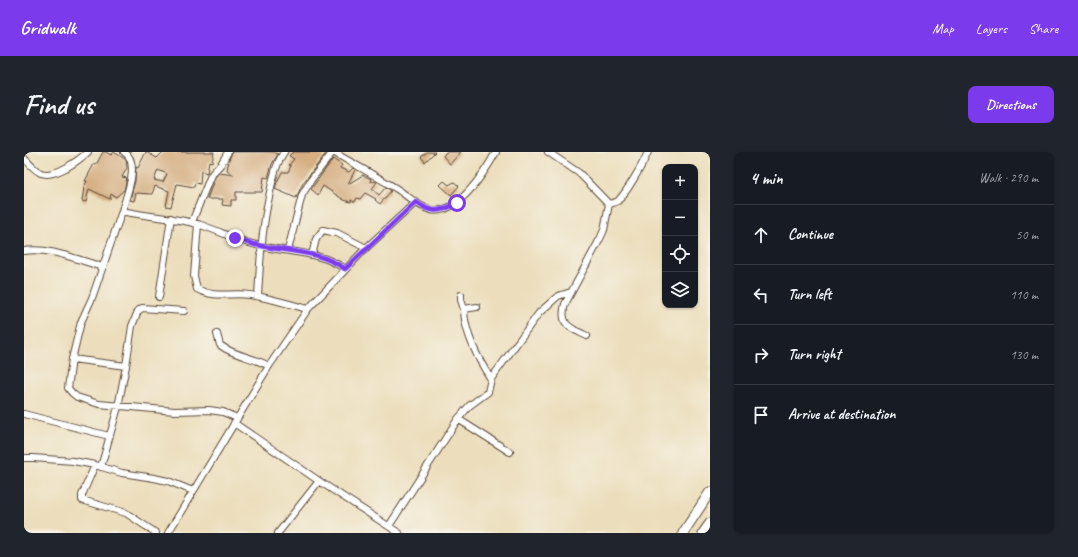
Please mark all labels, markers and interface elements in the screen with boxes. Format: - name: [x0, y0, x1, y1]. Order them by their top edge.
- text: Gridwalk: [20, 16, 76, 40]
- text: Map: [932, 20, 954, 37]
- text: Layers: [976, 20, 1007, 37]
- text: Share: [1029, 20, 1058, 37]
- button: Directions: [968, 86, 1054, 123]
- text: Find us: [24, 87, 94, 122]
- map controls: [662, 164, 698, 308]
- button: +: [662, 164, 698, 200]
- text: 4 min: [750, 168, 783, 189]
- text: Walk · 290 m: [979, 170, 1038, 186]
- route start: [448, 194, 466, 212]
- button: −: [662, 200, 698, 236]
- icon: ahead: [750, 224, 772, 246]
- text: Continue: [788, 225, 833, 244]
- text: 50 m: [1016, 227, 1038, 243]
- route end: [226, 229, 244, 247]
- button: locate: [662, 236, 698, 272]
- button: layers: [662, 272, 698, 308]
- icon: left: [750, 284, 772, 306]
- text: Turn left: [788, 285, 831, 304]
- text: 110 m: [1010, 287, 1038, 303]
- icon: right: [750, 344, 772, 366]
- text: Turn right: [788, 345, 841, 364]
- text: 130 m: [1010, 347, 1038, 363]
- icon: arrive: [750, 404, 772, 426]
- text: Arrive at destination: [788, 405, 895, 424]

